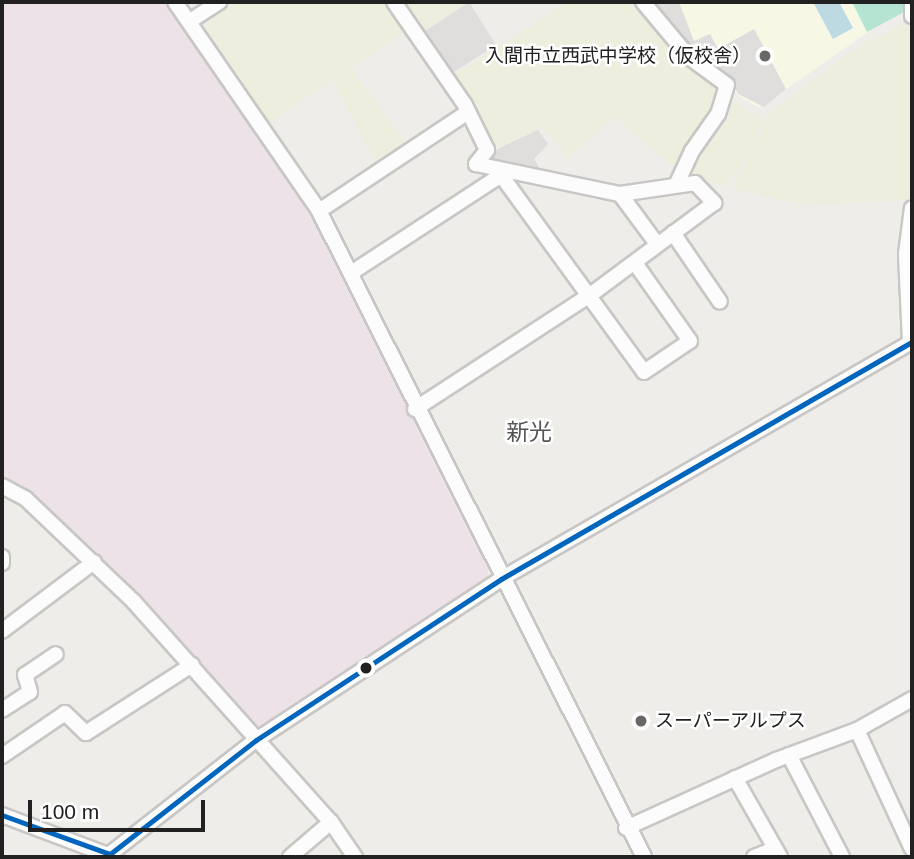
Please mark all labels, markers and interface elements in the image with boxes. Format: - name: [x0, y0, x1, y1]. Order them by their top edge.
- place label: 入間市立西武中学校（仮校舎）: [485, 45, 751, 67]
- marker: 入間市立西武中学校（仮校舎）: [757, 48, 773, 64]
- district label: 新光: [506, 418, 552, 446]
- unlabelled marker: [359, 661, 373, 675]
- place label: スーパーアルプス: [655, 710, 807, 732]
- marker: スーパーアルプス: [633, 713, 649, 729]
- scale bar: [32, 786, 208, 830]
- text: 100 m: [41, 800, 99, 823]

